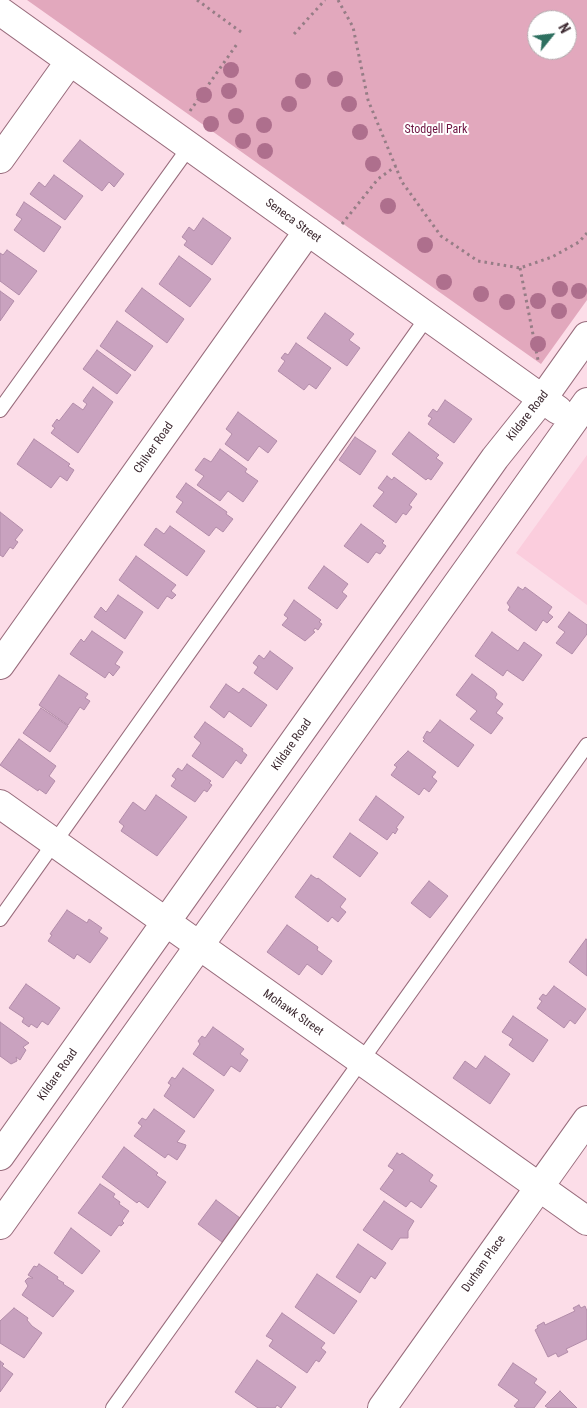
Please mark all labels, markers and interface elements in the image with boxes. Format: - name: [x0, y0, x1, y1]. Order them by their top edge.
- north arrow: [527, 10, 577, 60]
- text: N: [555, 21, 573, 36]
- park label: Stodgell Park: [405, 123, 467, 137]
- street label: Seneca Street: [262, 196, 324, 246]
- street label: Kildare Road: [504, 388, 552, 444]
- street label: Chilver Road: [131, 420, 177, 476]
- street label: Kildare Road: [269, 716, 315, 774]
- street label: Mohawk Street: [260, 987, 326, 1039]
- street label: Kildare Road: [35, 1046, 81, 1104]
- street label: Durham Place: [459, 1233, 509, 1295]

